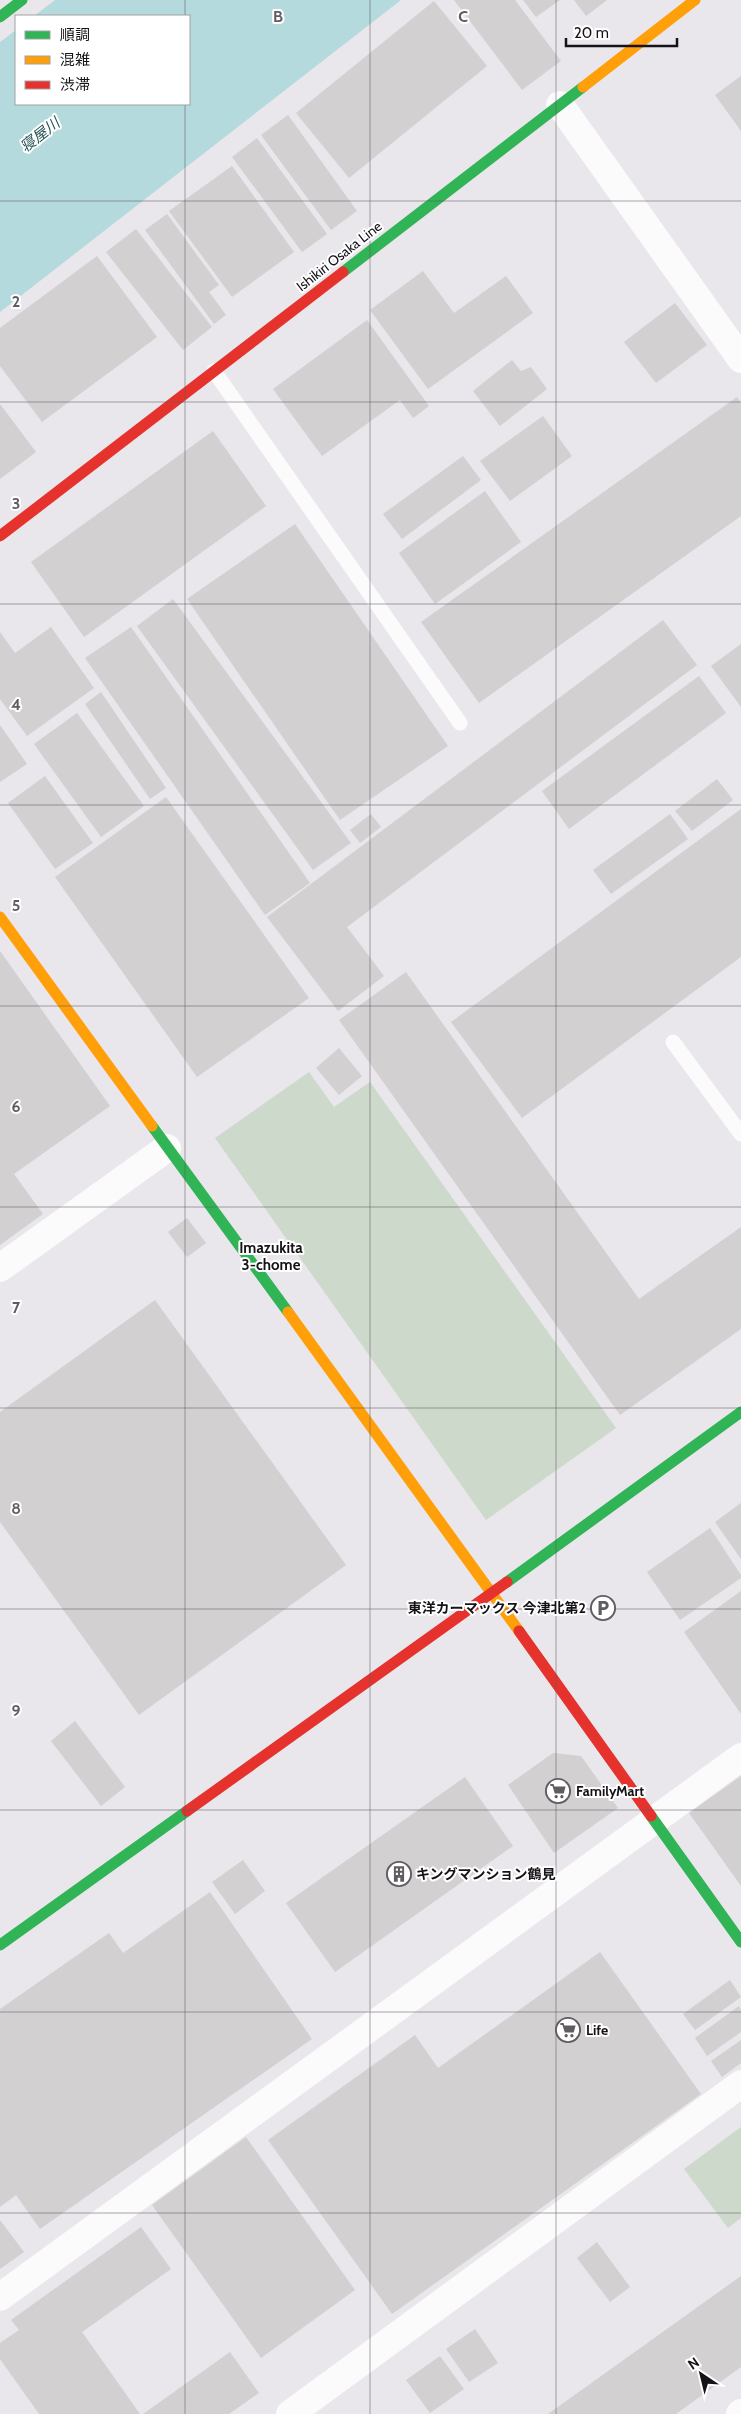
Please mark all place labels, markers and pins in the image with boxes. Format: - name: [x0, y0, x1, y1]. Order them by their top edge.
- parking icon: 東洋カーマックス 今津北第2: [590, 1595, 616, 1621]
- place label: 東洋カーマックス 今津北第2: [408, 1599, 586, 1617]
- supermarket icon: FamilyMart: [545, 1778, 571, 1804]
- place label: FamilyMart: [576, 1782, 644, 1800]
- building icon: キングマンション鶴見: [386, 1861, 412, 1887]
- place label: キングマンション鶴見: [416, 1865, 556, 1883]
- supermarket icon: Life: [555, 2017, 581, 2043]
- place label: Life: [586, 2021, 608, 2039]

